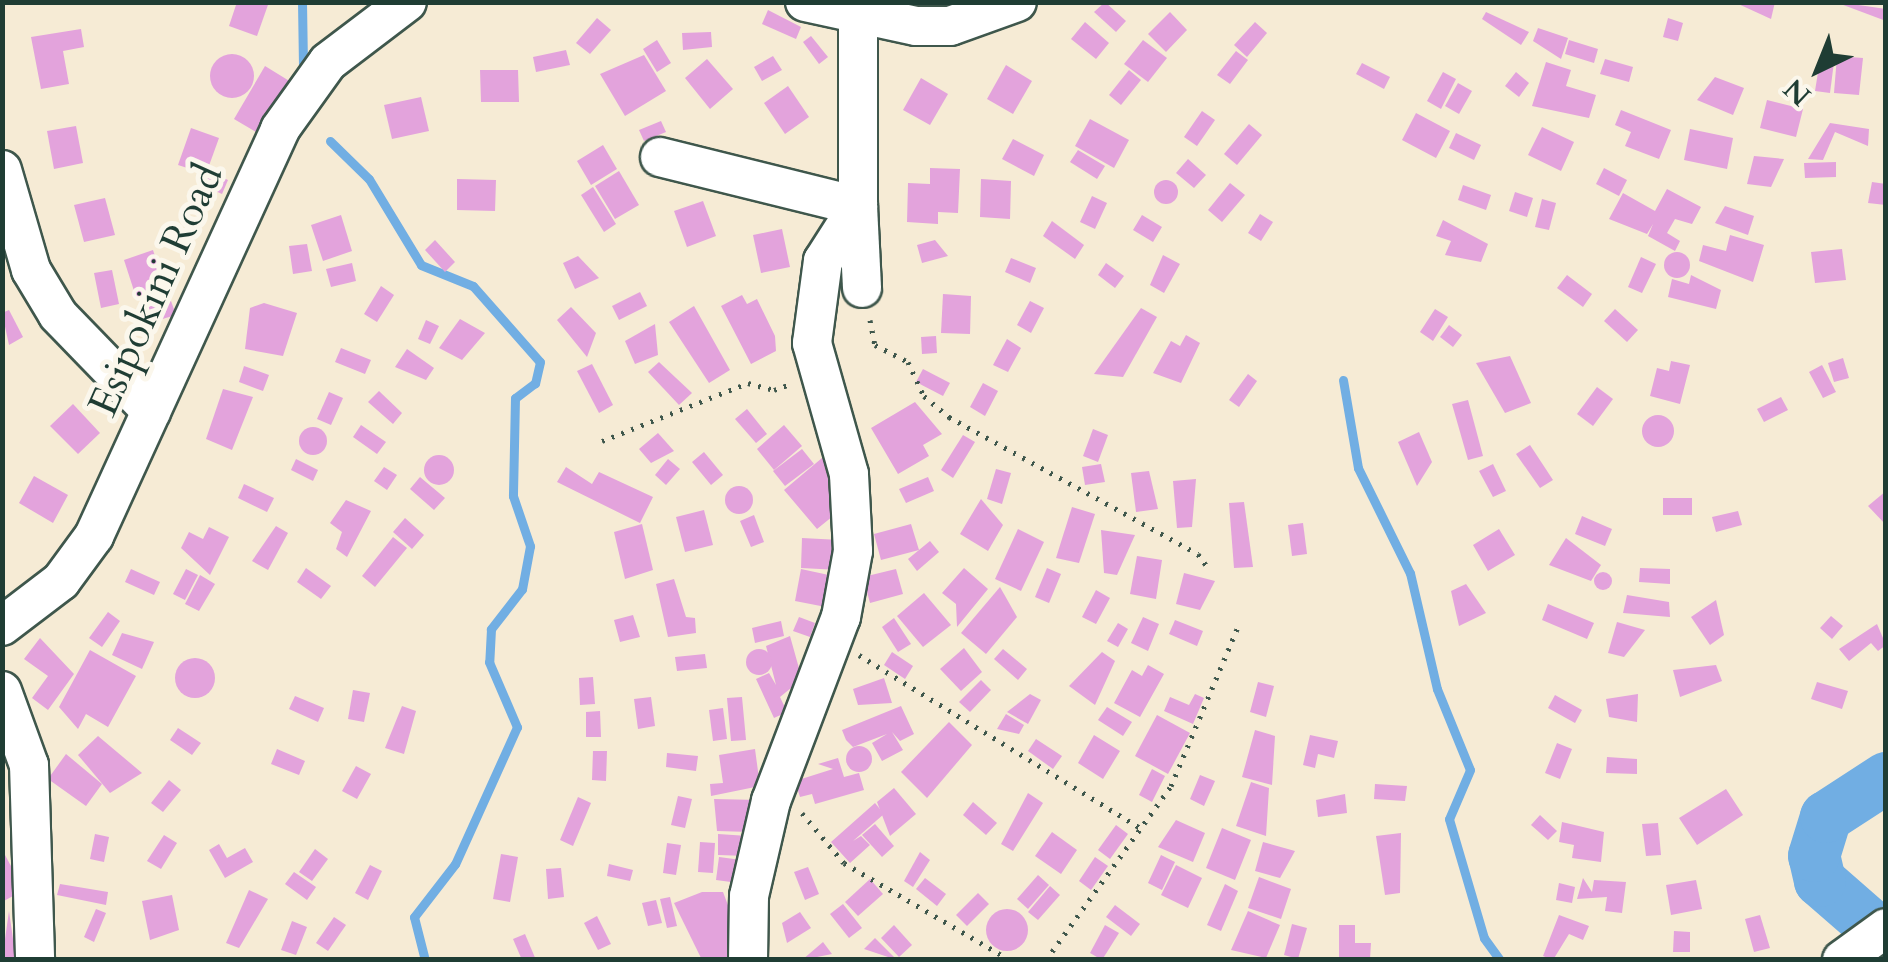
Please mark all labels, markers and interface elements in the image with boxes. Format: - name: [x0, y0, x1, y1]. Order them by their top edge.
- north arrow: [1768, 20, 1868, 120]
- text: N: [1776, 70, 1819, 114]
- street label: Esipokini Road: [78, 156, 234, 424]

